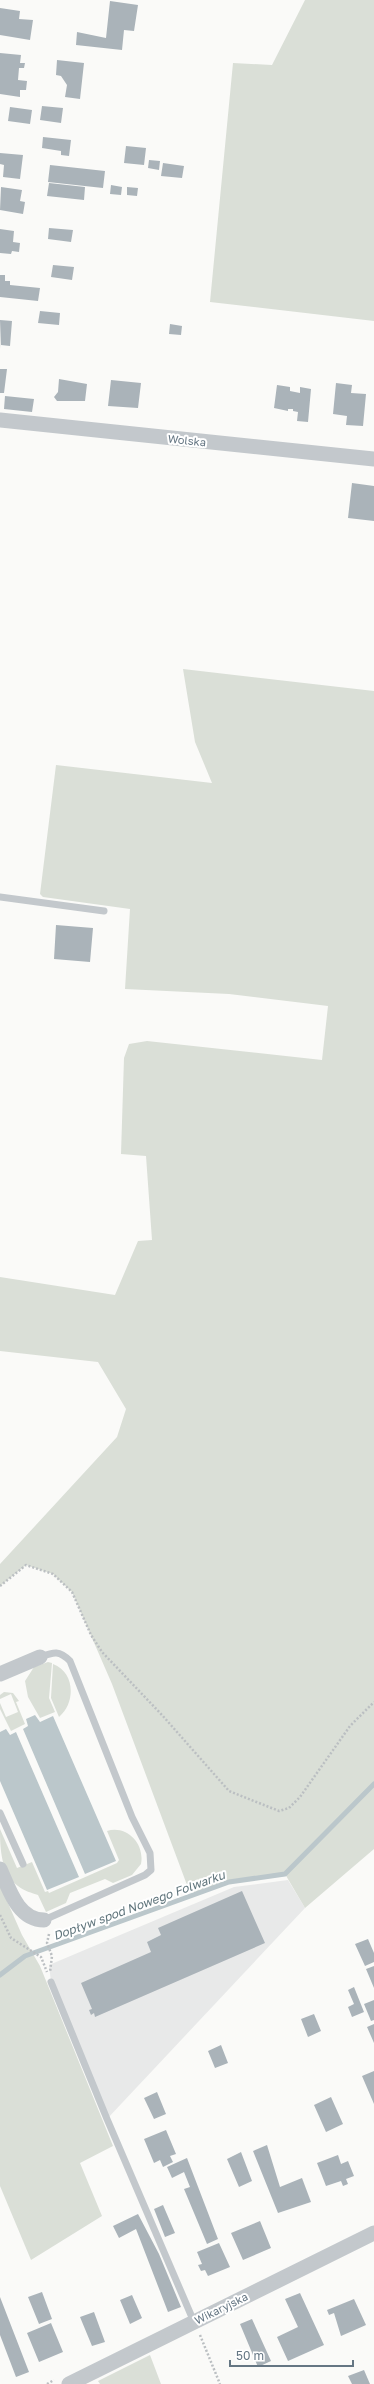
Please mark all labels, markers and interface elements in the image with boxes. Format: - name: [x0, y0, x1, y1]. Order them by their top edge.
- street label: Wolska: [167, 432, 207, 448]
- water label: Dopływ spod Nowego Folwarku: [51, 1867, 228, 1943]
- street label: Wikaryjska: [192, 2290, 250, 2326]
- scale bar: [230, 2342, 353, 2368]
- text: 50 m: [236, 2348, 264, 2363]

